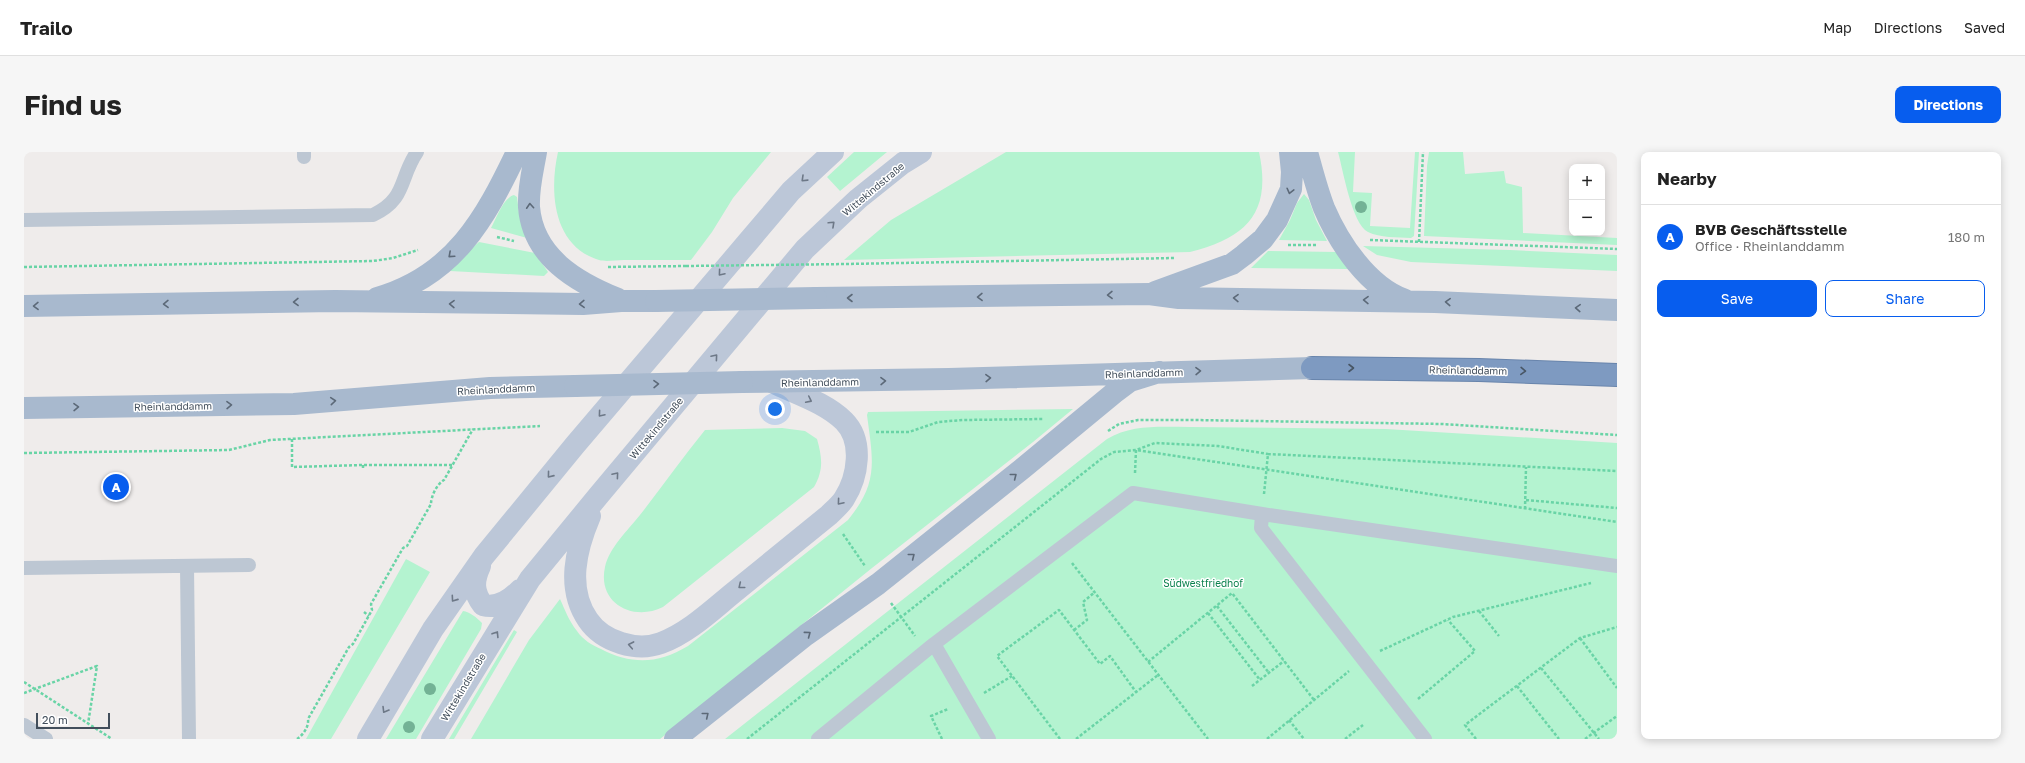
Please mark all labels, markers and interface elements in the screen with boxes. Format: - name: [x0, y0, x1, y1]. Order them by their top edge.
- text: Trailo: [20, 16, 73, 39]
- text: Map: [1823, 19, 1852, 36]
- text: Directions: [1874, 19, 1942, 36]
- text: Saved: [1964, 19, 2005, 36]
- button: Directions: [1895, 86, 2001, 123]
- text: Find us: [24, 88, 122, 121]
- street label: Wittekindstraße: [840, 160, 906, 218]
- map controls: [1569, 164, 1605, 236]
- button: +: [1569, 164, 1605, 200]
- text: Nearby: [1657, 168, 1717, 189]
- one-way arrow: [801, 174, 809, 182]
- one-way arrow: [1286, 187, 1295, 194]
- button: −: [1569, 200, 1605, 236]
- one-way arrow: [526, 203, 535, 209]
- text: BVB Geschäftsstelle: [1695, 220, 1847, 238]
- one-way arrow: [827, 222, 834, 229]
- text: A: [1665, 229, 1675, 245]
- text: 180 m: [1948, 229, 1985, 245]
- text: Office · Rheinlanddamm: [1695, 238, 1844, 254]
- one-way arrow: [448, 251, 456, 258]
- one-way arrow: [719, 268, 726, 275]
- button: Save: [1657, 280, 1817, 317]
- button: Share: [1825, 280, 1985, 317]
- one-way arrow: [1107, 290, 1113, 299]
- one-way arrow: [977, 293, 983, 301]
- one-way arrow: [847, 294, 853, 302]
- one-way arrow: [1233, 294, 1239, 303]
- one-way arrow: [1363, 296, 1369, 305]
- one-way arrow: [293, 298, 299, 306]
- one-way arrow: [1445, 298, 1451, 307]
- one-way arrow: [449, 299, 455, 308]
- one-way arrow: [163, 300, 169, 308]
- one-way arrow: [579, 300, 585, 308]
- one-way arrow: [33, 302, 39, 310]
- one-way arrow: [1575, 304, 1581, 312]
- one-way arrow: [710, 354, 717, 362]
- street label: Rheinlanddamm: [1429, 363, 1507, 377]
- one-way arrow: [1348, 364, 1354, 372]
- street label: Rheinlanddamm: [1105, 366, 1183, 380]
- one-way arrow: [1195, 367, 1201, 375]
- one-way arrow: [1520, 367, 1526, 375]
- one-way arrow: [985, 374, 991, 382]
- street label: Rheinlanddamm: [781, 375, 859, 389]
- one-way arrow: [880, 376, 886, 385]
- one-way arrow: [653, 380, 659, 388]
- street label: Rheinlanddamm: [457, 381, 536, 397]
- street label: Wittekindstraße: [627, 395, 685, 461]
- one-way arrow: [805, 395, 812, 403]
- one-way arrow: [330, 397, 336, 406]
- street label: Rheinlanddamm: [134, 399, 212, 413]
- your location: [765, 399, 785, 419]
- one-way arrow: [226, 401, 232, 409]
- one-way arrow: [73, 403, 79, 411]
- one-way arrow: [598, 410, 605, 417]
- one-way arrow: [548, 470, 555, 477]
- pin: A: [103, 472, 129, 502]
- one-way arrow: [612, 472, 619, 479]
- one-way arrow: [1009, 474, 1017, 481]
- one-way arrow: [838, 498, 845, 505]
- one-way arrow: [908, 554, 915, 561]
- park label: Südwestfriedhof: [1163, 577, 1243, 589]
- one-way arrow: [739, 582, 746, 589]
- one-way arrow: [452, 595, 459, 602]
- one-way arrow: [491, 631, 499, 638]
- one-way arrow: [803, 632, 810, 639]
- one-way arrow: [627, 641, 634, 649]
- street label: Wittekindstraße: [438, 651, 488, 723]
- one-way arrow: [383, 706, 390, 713]
- scale bar: [36, 711, 110, 730]
- one-way arrow: [701, 712, 708, 719]
- text: 20 m: [42, 713, 68, 726]

